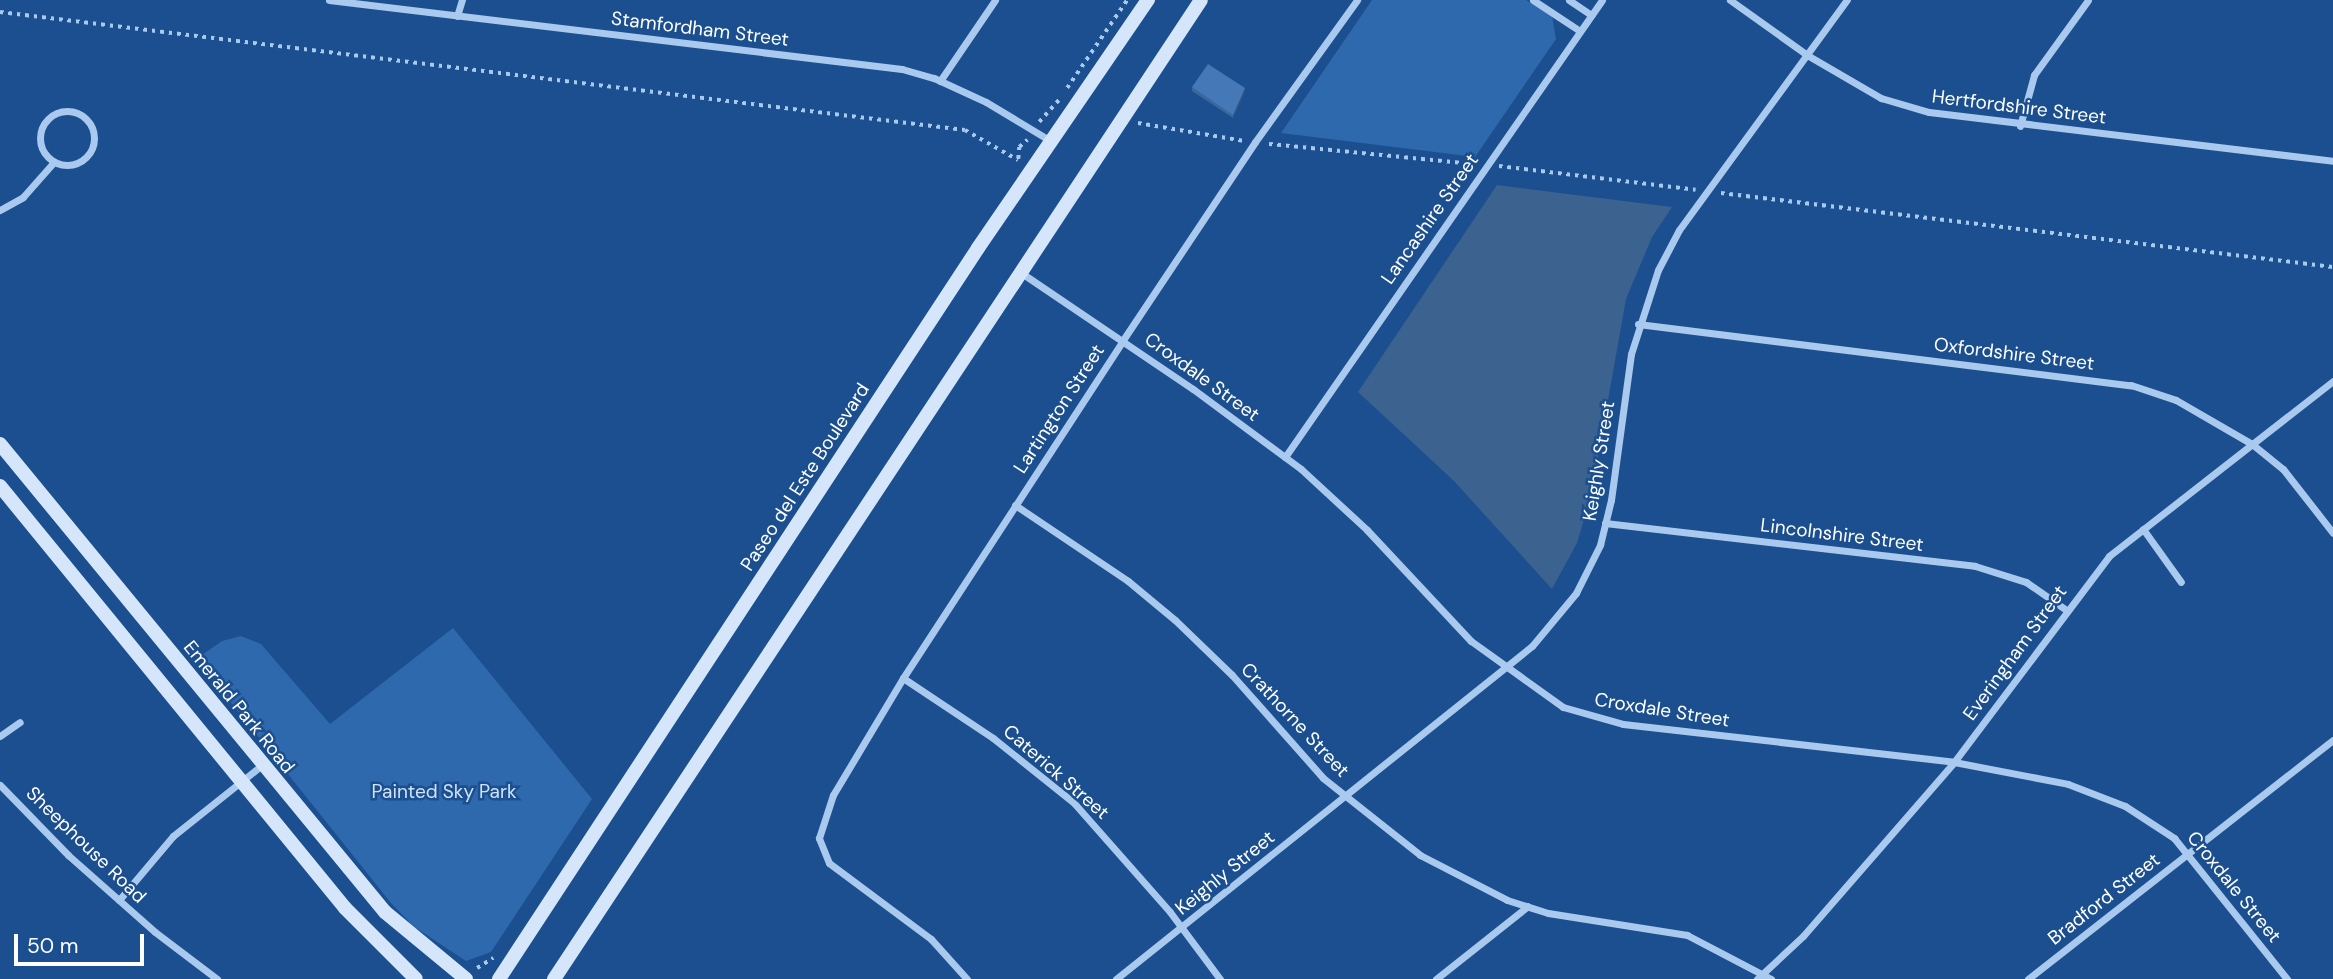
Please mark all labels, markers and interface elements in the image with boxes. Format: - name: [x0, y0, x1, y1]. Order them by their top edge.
- street label: Stamfordham Street: [610, 7, 790, 51]
- street label: Hertfordshire Street: [1931, 85, 2107, 129]
- street label: Lancashire Street: [1377, 149, 1483, 289]
- street label: Croxdale Street: [1140, 328, 1264, 426]
- street label: Oxfordshire Street: [1932, 333, 2096, 375]
- street label: Lartington Street: [1009, 340, 1109, 478]
- street label: Paseo del Este Boulevard: [736, 379, 874, 575]
- street label: Keighly Street: [1578, 399, 1620, 523]
- street label: Lincolnshire Street: [1759, 514, 1925, 556]
- street label: Everingham Street: [1958, 581, 2072, 725]
- street label: Emerald Park Road: [179, 636, 299, 778]
- street label: Crathorne Street: [1236, 658, 1354, 782]
- street label: Croxdale Street: [1593, 688, 1731, 732]
- street label: Caterick Street: [998, 720, 1114, 824]
- park label: Painted Sky Park: [371, 781, 517, 803]
- street label: Sheephouse Road: [21, 782, 151, 908]
- street label: Keighly Street: [1171, 826, 1279, 920]
- street label: Croxdale Street: [2182, 827, 2286, 947]
- street label: Bradford Street: [2044, 848, 2164, 950]
- scale bar: [18, 920, 147, 964]
- text: 50 m: [27, 932, 78, 960]

